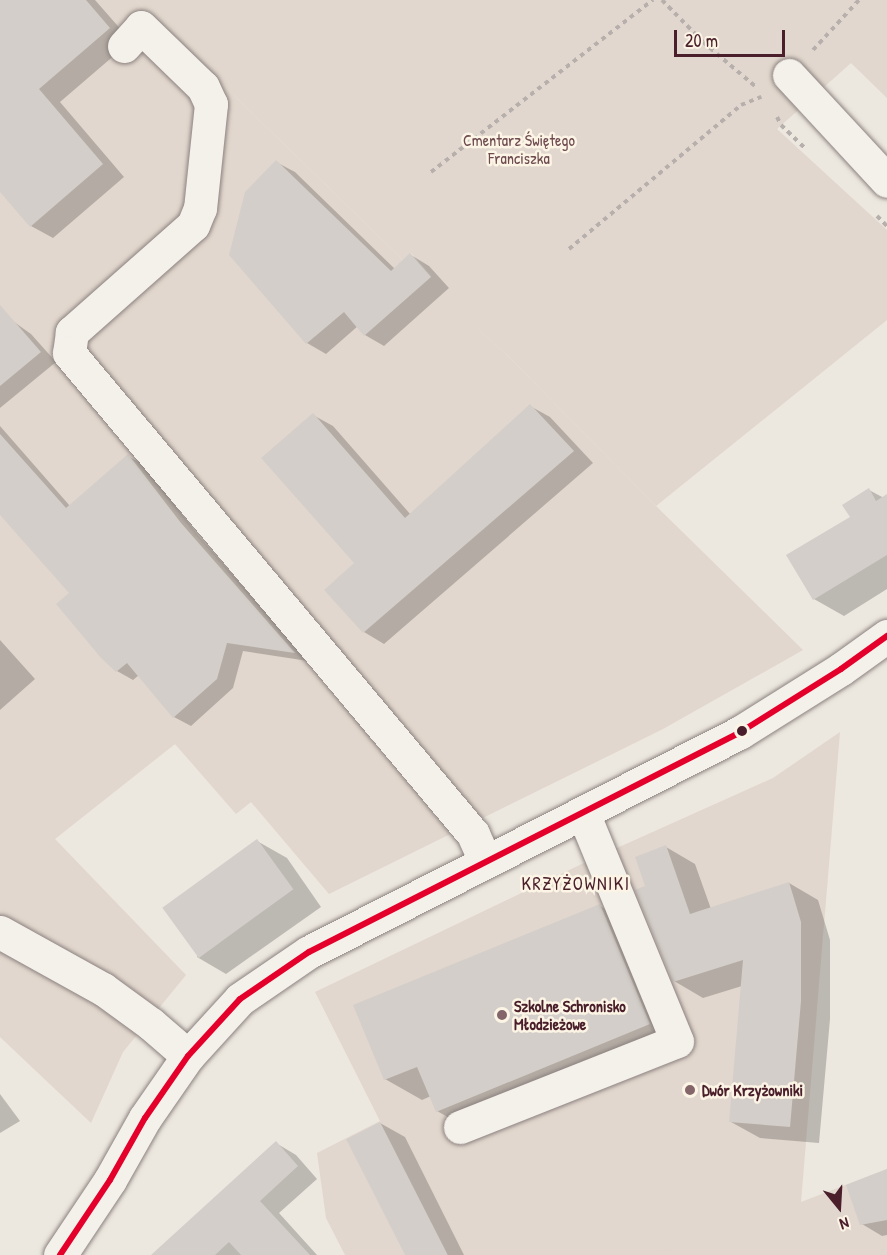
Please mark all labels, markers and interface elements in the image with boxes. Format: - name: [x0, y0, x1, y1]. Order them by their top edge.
- scale bar: [677, 18, 788, 56]
- text: 20 m: [685, 28, 718, 53]
- park label: Cmentarz Świętego Franciszka: [463, 130, 575, 168]
- unlabelled marker: [736, 725, 748, 737]
- district label: KRZYŻOWNIKI: [522, 873, 630, 895]
- place label: Szkolne Schronisko Młodzieżowe: [514, 996, 626, 1034]
- marker: Szkolne Schronisko Młodzieżowe: [495, 1008, 509, 1022]
- place label: Dwór Krzyżowniki: [702, 1080, 803, 1100]
- marker: Dwór Krzyżowniki: [683, 1083, 697, 1097]
- north arrow: [809, 1177, 869, 1237]
- text: N: [837, 1212, 852, 1236]

